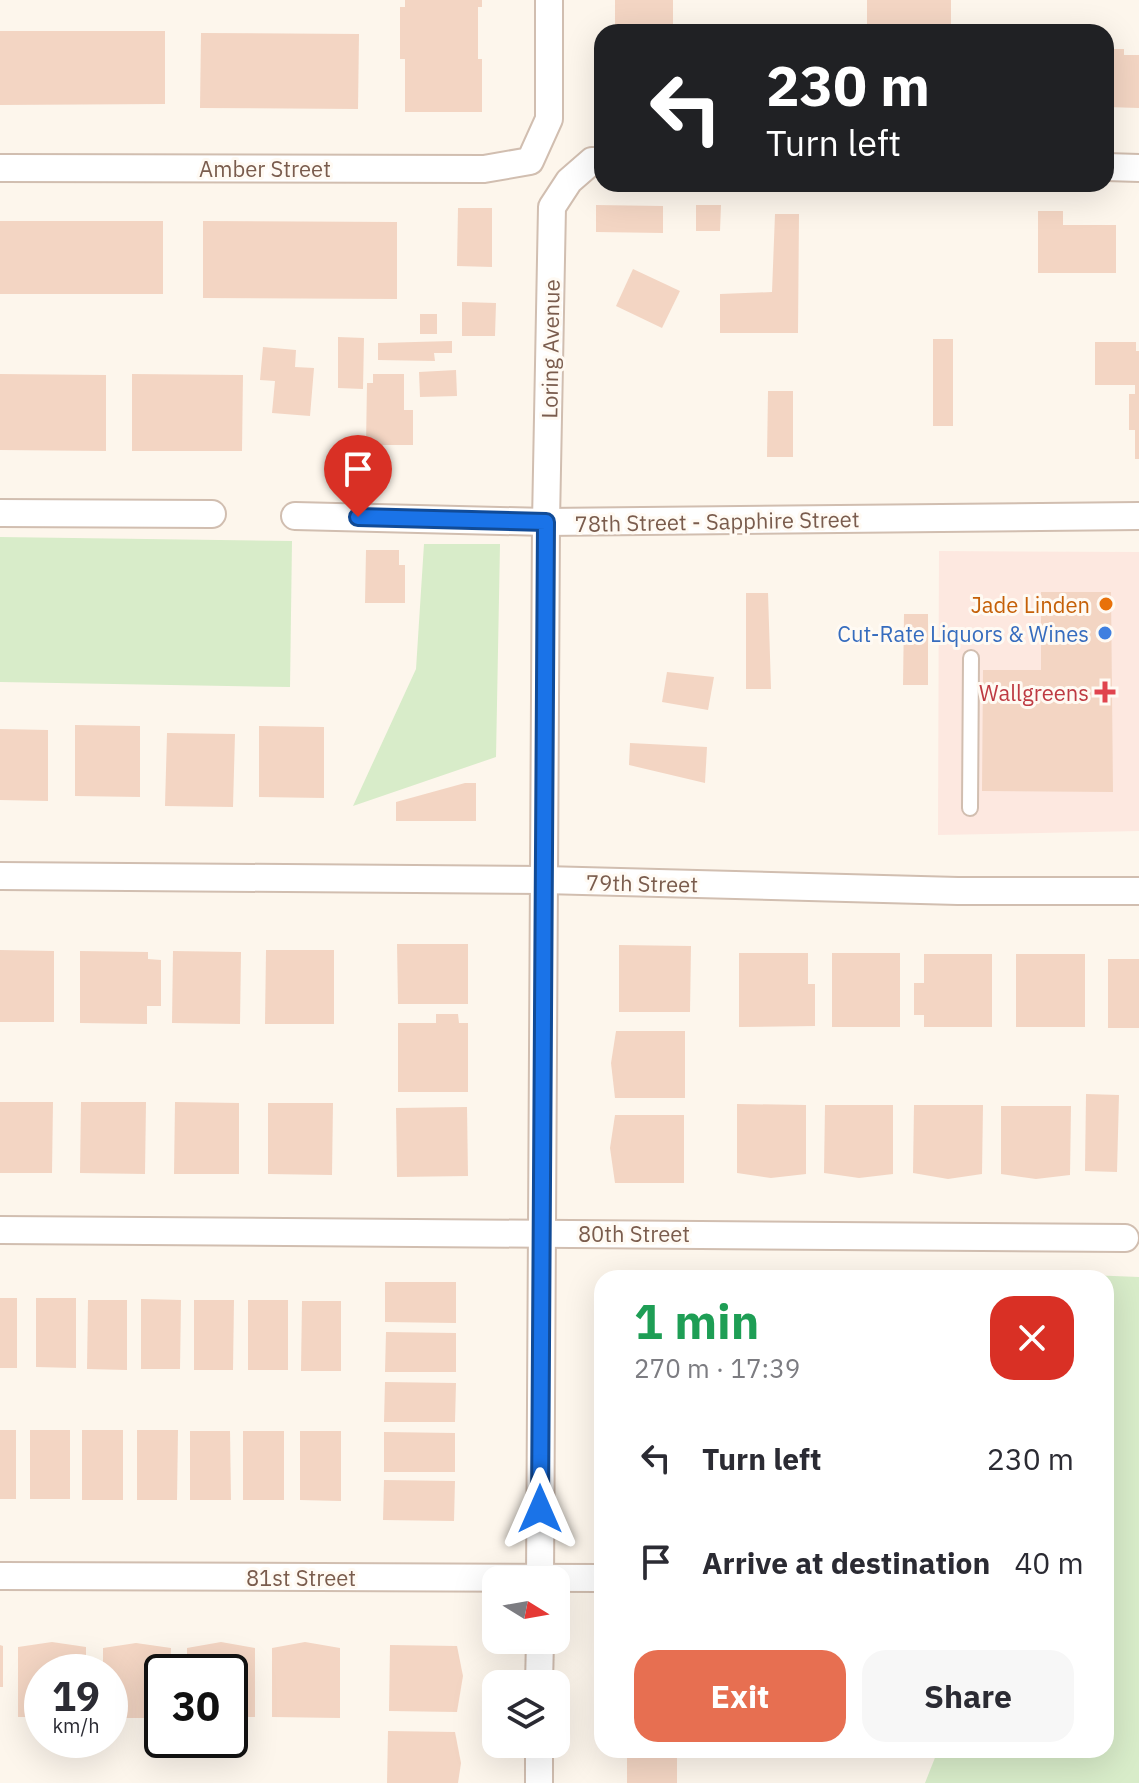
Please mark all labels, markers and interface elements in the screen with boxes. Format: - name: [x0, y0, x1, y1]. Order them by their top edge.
- text: 230 m: [766, 49, 930, 121]
- icon: left: [634, 56, 738, 160]
- text: Turn left: [766, 119, 901, 166]
- street label: Amber Street: [199, 154, 331, 183]
- street label: Loring Avenue: [534, 279, 566, 419]
- pin: [324, 435, 392, 517]
- icon: arrive: [336, 447, 380, 491]
- street label: 78th Street - Sapphire Street: [574, 504, 860, 538]
- place label: Jade Linden: [971, 590, 1090, 619]
- marker: Jade Linden: [1097, 595, 1115, 613]
- place label: Cut-Rate Liquors & Wines: [837, 619, 1089, 648]
- marker: Cut-Rate Liquors & Wines: [1096, 624, 1114, 642]
- place label: Wallgreens: [979, 678, 1089, 707]
- marker: Wallgreens: [1096, 683, 1114, 701]
- street label: 79th Street: [586, 868, 698, 898]
- street label: 80th Street: [578, 1219, 690, 1248]
- text: 1 min: [634, 1290, 759, 1352]
- button: close: [990, 1296, 1074, 1380]
- text: 270 m · 17:39: [634, 1351, 800, 1385]
- icon: left: [634, 1436, 678, 1480]
- text: Turn left: [702, 1439, 821, 1478]
- text: 230 m: [987, 1439, 1074, 1478]
- position arrow: [498, 1467, 582, 1551]
- icon: arrive: [634, 1540, 678, 1584]
- text: Arrive at destination: [702, 1543, 990, 1582]
- text: 40 m: [1014, 1543, 1084, 1582]
- street label: 81st Street: [246, 1563, 356, 1592]
- north arrow: [482, 1566, 570, 1654]
- map controls: [482, 1566, 570, 1758]
- button: Exit: [634, 1650, 846, 1742]
- button: Share: [862, 1650, 1074, 1742]
- speed limit sign: 30: [144, 1654, 248, 1758]
- text: 19: [52, 1670, 100, 1722]
- button: layers: [482, 1670, 570, 1758]
- text: km/h: [52, 1712, 100, 1739]

